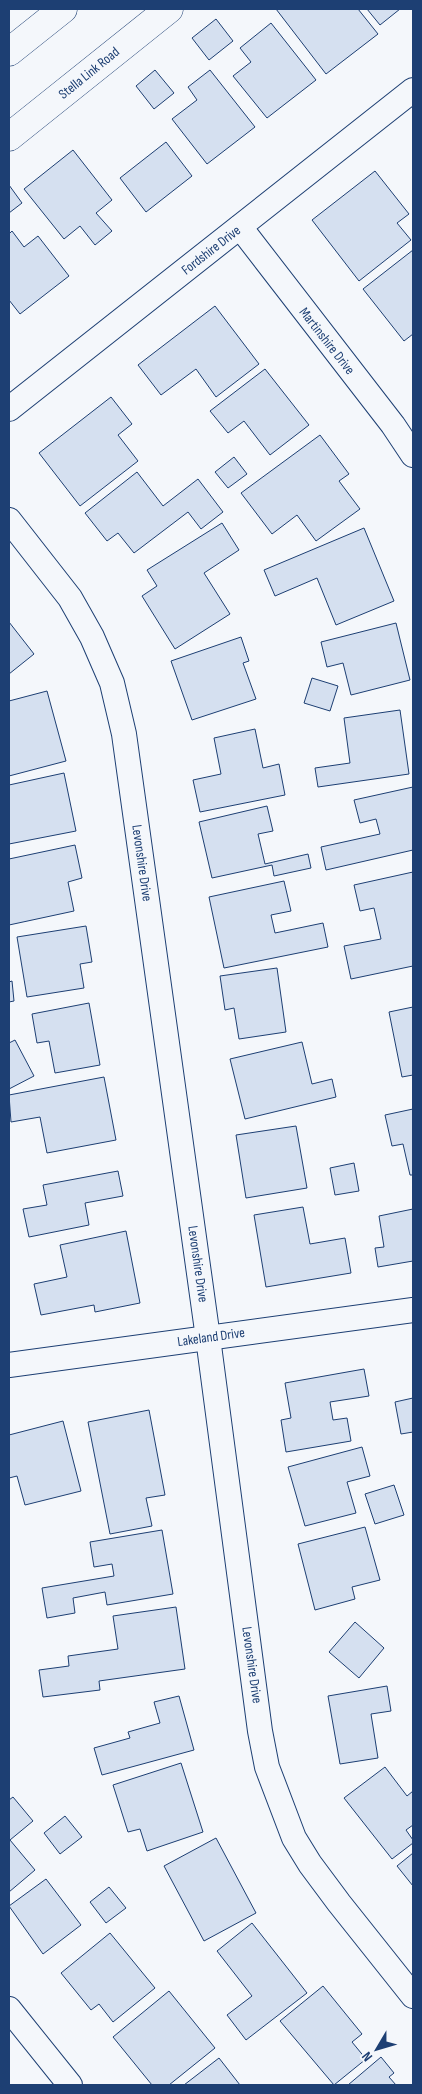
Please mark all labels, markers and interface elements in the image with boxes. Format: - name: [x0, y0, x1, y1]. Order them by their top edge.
- street label: Stella Link Road: [55, 43, 123, 103]
- street label: Fordshire Drive: [178, 222, 244, 278]
- street label: Martinshire Drive: [296, 304, 358, 378]
- street label: Levonshire Drive: [128, 823, 156, 903]
- street label: Levonshire Drive: [184, 1224, 212, 1304]
- street label: Lakeland Drive: [176, 1324, 246, 1350]
- street label: Levonshire Drive: [238, 1625, 266, 1705]
- north arrow: [352, 2024, 402, 2074]
- text: N: [358, 2049, 376, 2065]

